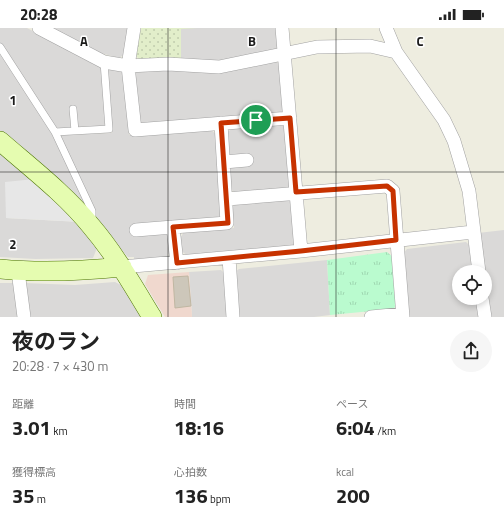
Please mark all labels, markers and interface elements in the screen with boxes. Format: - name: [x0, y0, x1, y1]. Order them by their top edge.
- text: 20:28: [20, 3, 57, 26]
- text: A: [80, 31, 88, 51]
- text: B: [248, 31, 256, 51]
- text: C: [416, 31, 424, 51]
- text: 1: [9, 90, 17, 110]
- pin: [239, 103, 273, 137]
- icon: arrive: [245, 109, 267, 131]
- text: 2: [9, 234, 17, 254]
- map controls: [452, 265, 492, 305]
- button: locate: [452, 265, 492, 305]
- text: 夜のラン: [12, 324, 100, 358]
- button: share: [450, 330, 492, 372]
- text: 20:28 · 7 × 430 m: [12, 356, 108, 376]
- text: 距離: [12, 396, 34, 412]
- text: 時間: [174, 396, 196, 412]
- text: ペース: [336, 396, 368, 412]
- text: 3.01: [12, 412, 51, 443]
- text: 18:16: [174, 412, 224, 443]
- text: 6:04: [336, 412, 375, 443]
- text: km: [51, 423, 68, 439]
- text: /km: [375, 423, 396, 439]
- text: 獲得標高: [12, 464, 56, 480]
- text: 心拍数: [174, 464, 207, 480]
- text: kcal: [336, 464, 354, 480]
- text: 35: [12, 480, 34, 511]
- text: 136: [174, 480, 208, 511]
- text: 200: [336, 480, 370, 511]
- text: m: [34, 491, 46, 507]
- text: bpm: [208, 491, 231, 507]

